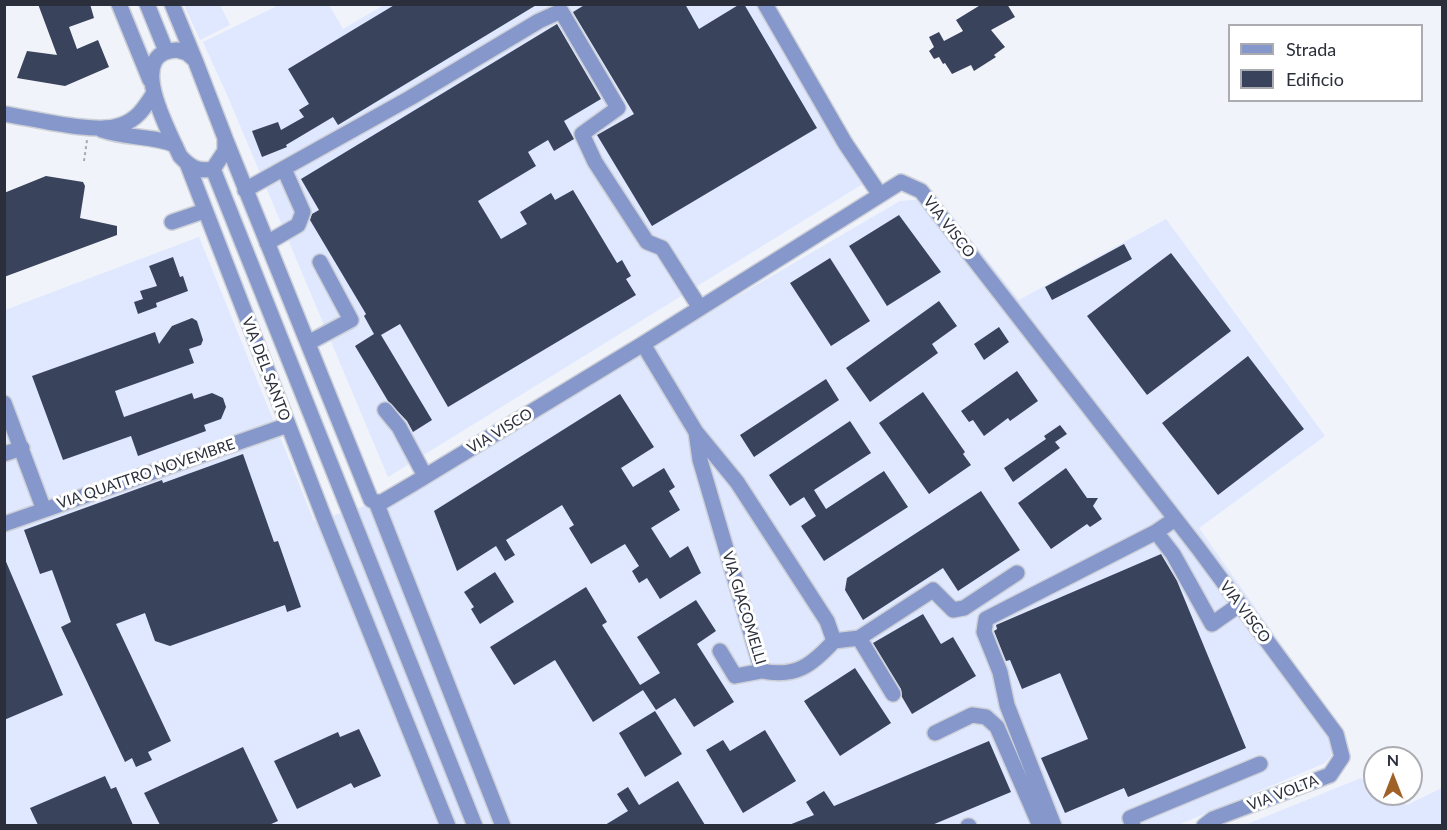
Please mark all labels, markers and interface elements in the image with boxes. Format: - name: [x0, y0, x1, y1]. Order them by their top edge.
- legend: [1228, 24, 1423, 102]
- text: Strada: [1286, 38, 1336, 60]
- text: Edificio: [1286, 68, 1344, 90]
- street label: VIA VISCO: [920, 193, 978, 261]
- street label: VIA DEL SANTO: [238, 314, 294, 424]
- street label: VIA VISCO: [464, 405, 536, 457]
- street label: VIA QUATTRO NOVEMBRE: [55, 435, 237, 513]
- street label: VIA GIACOMELLI: [718, 549, 770, 667]
- street label: VIA VISCO: [1216, 578, 1274, 646]
- north arrow: [1363, 746, 1423, 806]
- text: N: [1387, 750, 1399, 769]
- street label: VIA VOLTA: [1245, 771, 1321, 815]

